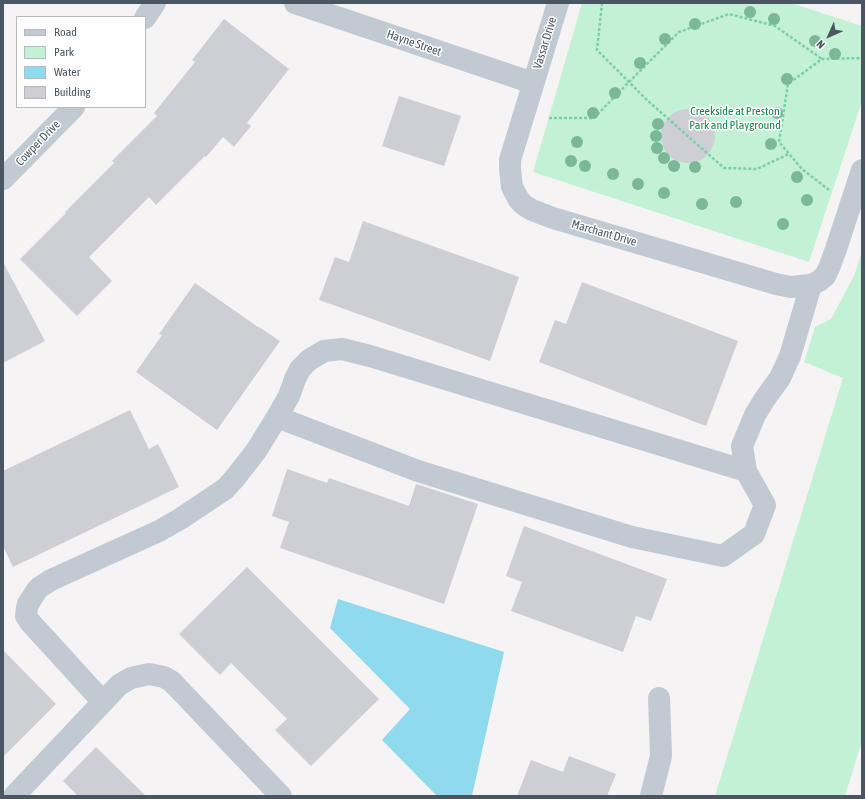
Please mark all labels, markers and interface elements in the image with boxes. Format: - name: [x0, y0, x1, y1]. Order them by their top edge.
- street label: Vassar Drive: [530, 15, 560, 71]
- legend: [16, 16, 146, 108]
- north arrow: [809, 16, 849, 56]
- text: Road: [54, 25, 77, 39]
- street label: Hayne Street: [385, 27, 443, 59]
- text: N: [814, 38, 827, 51]
- text: Park: [54, 45, 74, 59]
- text: Water: [54, 65, 80, 79]
- text: Building: [54, 85, 91, 99]
- park label: Creekside at Preston Park and Playground: [689, 104, 781, 132]
- street label: Cowper Drive: [13, 117, 63, 169]
- street label: Marchant Drive: [570, 217, 638, 249]

